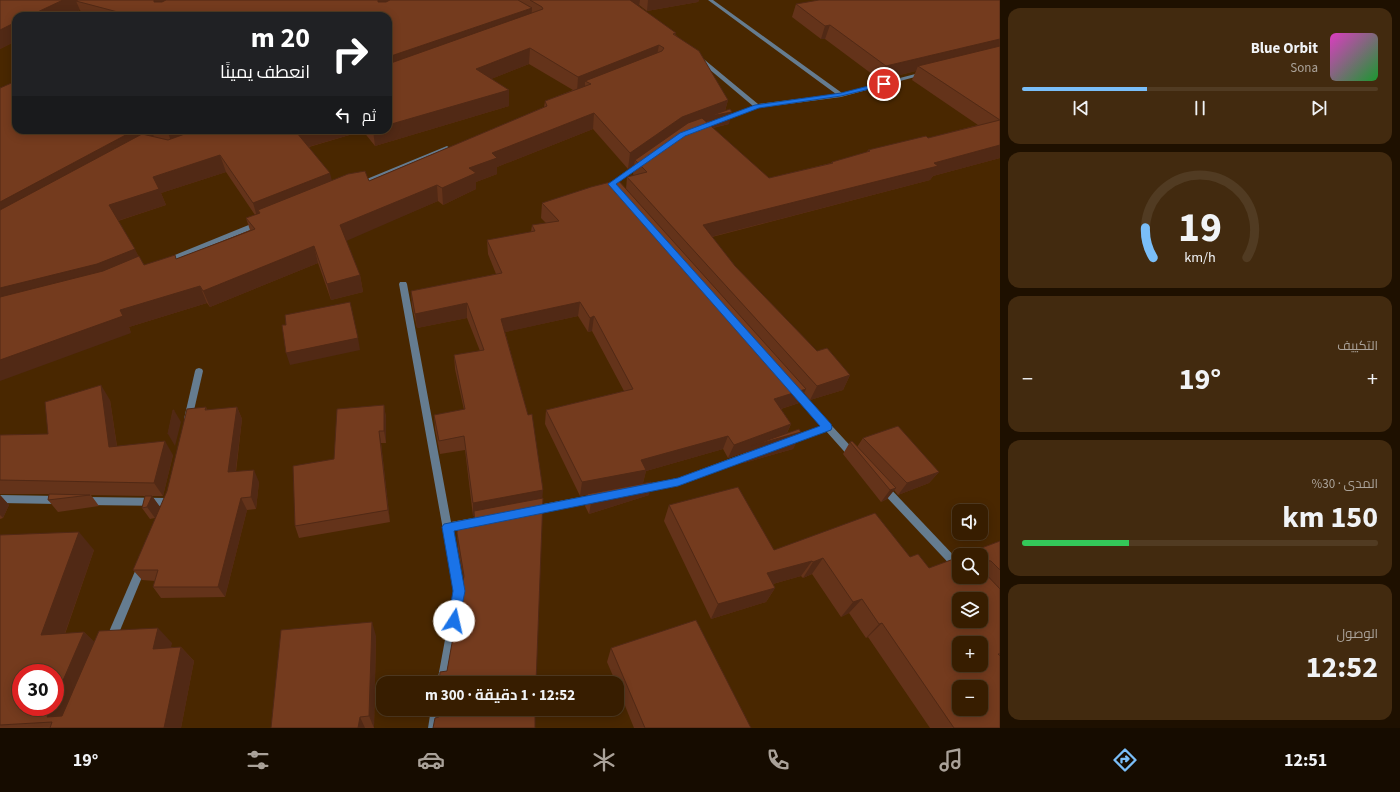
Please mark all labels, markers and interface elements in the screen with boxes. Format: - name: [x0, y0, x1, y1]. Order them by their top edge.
- text: 20 m: [251, 18, 310, 58]
- icon: right: [324, 28, 376, 80]
- text: Blue Orbit: [1251, 38, 1318, 59]
- text: Sona: [1290, 59, 1318, 77]
- text: انعطف يمينًا: [220, 60, 310, 85]
- pin: [867, 67, 901, 101]
- icon: arrive: [873, 73, 895, 95]
- icon: previous: [1070, 97, 1092, 119]
- icon: pause: [1189, 97, 1211, 119]
- icon: next: [1308, 97, 1330, 119]
- icon: left: [332, 104, 354, 126]
- text: ثم: [362, 106, 376, 127]
- text: 19: [1178, 198, 1222, 258]
- text: km/h: [1184, 247, 1216, 268]
- text: التكييف: [1337, 337, 1378, 355]
- text: 19°: [1179, 358, 1221, 401]
- text: −: [1022, 363, 1033, 395]
- text: +: [1367, 363, 1378, 395]
- text: المدى · 30%: [1311, 475, 1378, 493]
- text: 150 km: [1282, 496, 1378, 539]
- map controls: [952, 504, 988, 716]
- button: sound: [952, 504, 988, 540]
- button: search: [952, 548, 988, 584]
- button: layers: [952, 592, 988, 628]
- position arrow: [433, 600, 475, 642]
- text: الوصول: [1337, 625, 1378, 643]
- button: +: [952, 636, 988, 672]
- text: 12:52: [1306, 646, 1378, 689]
- speed limit sign: 30: [12, 664, 64, 716]
- button: −: [952, 680, 988, 716]
- text: 12:52 · 1 دقيقة · 300 m: [425, 685, 575, 706]
- icon: filters: [244, 746, 272, 774]
- icon: car: [417, 746, 445, 774]
- icon: climate: [590, 746, 618, 774]
- icon: phone: [764, 746, 792, 774]
- icon: music: [937, 746, 965, 774]
- icon: directions: [1111, 746, 1139, 774]
- text: 19°: [73, 748, 98, 773]
- text: 12:51: [1284, 748, 1327, 773]

